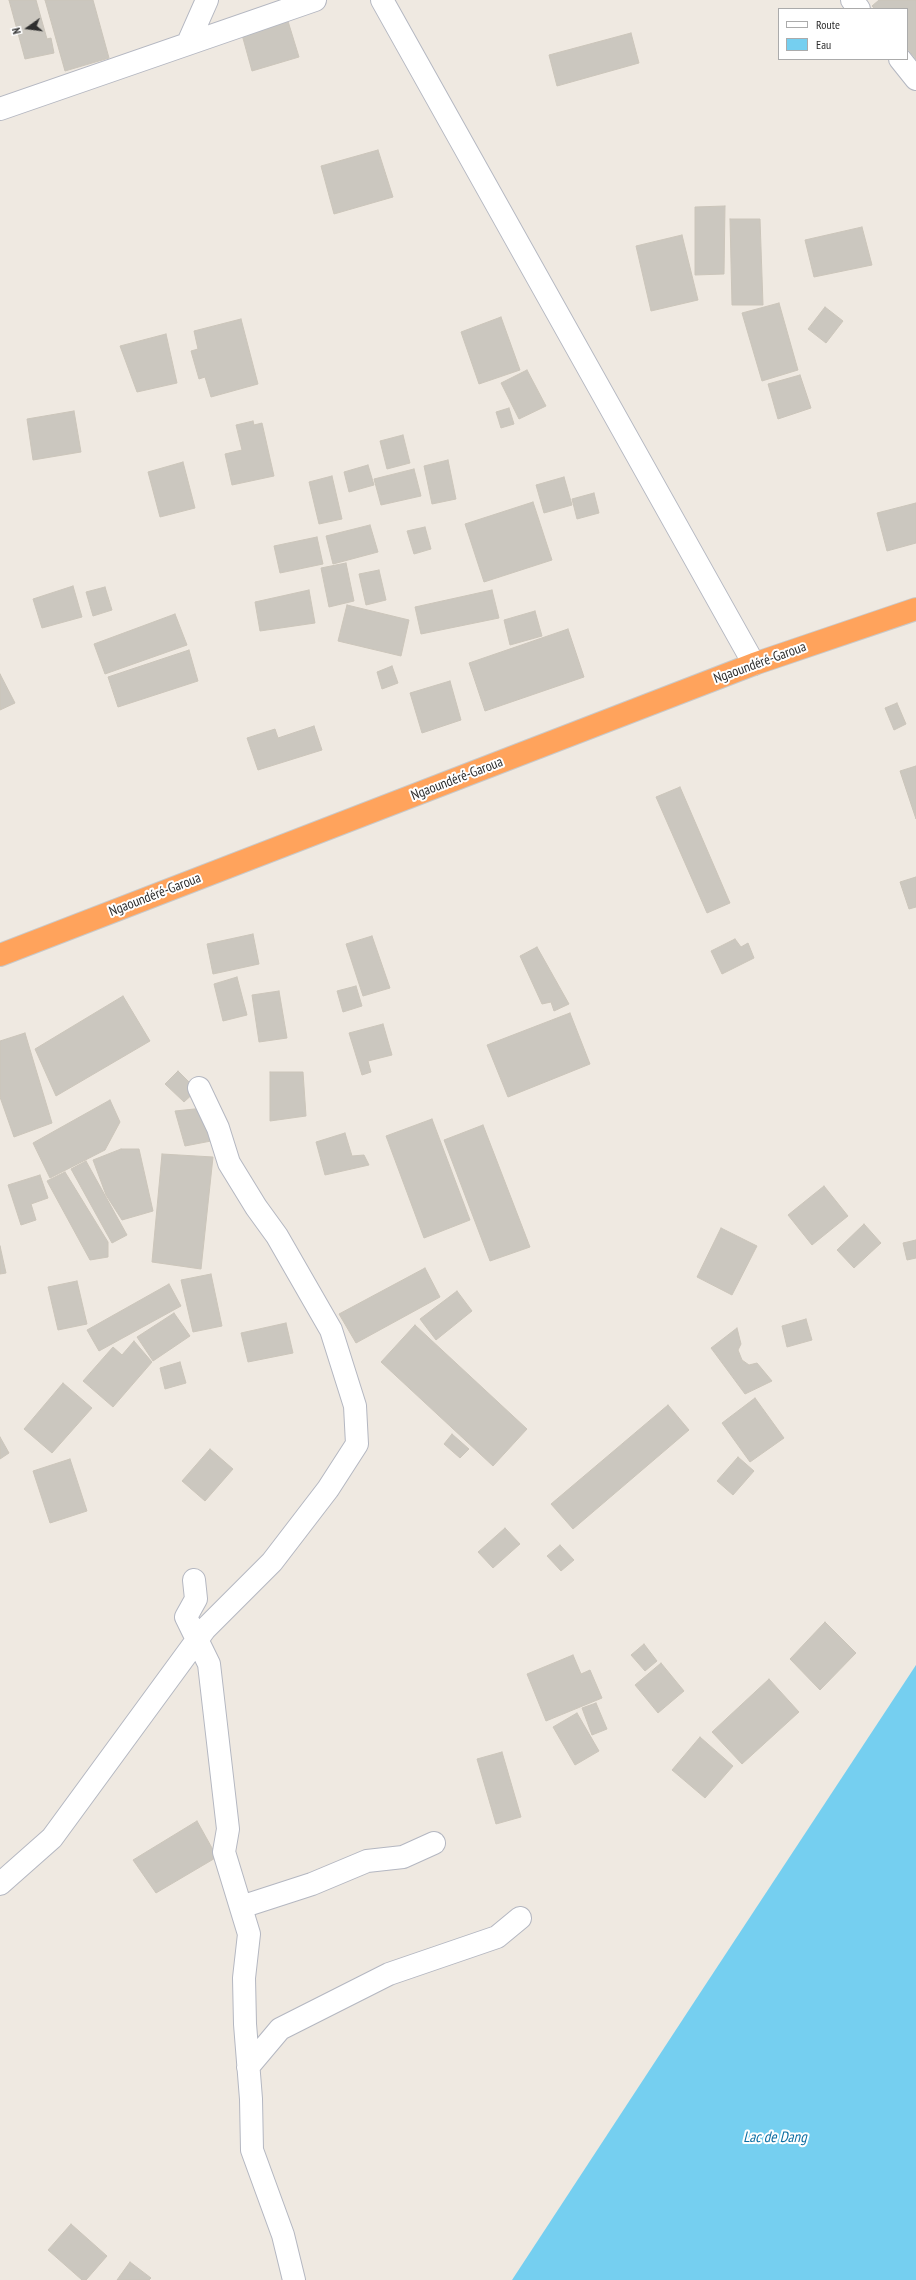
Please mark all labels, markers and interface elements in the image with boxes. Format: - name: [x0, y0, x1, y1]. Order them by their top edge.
- north arrow: [8, 8, 48, 48]
- legend: [778, 8, 908, 60]
- text: Route: [816, 17, 840, 32]
- text: N: [9, 26, 24, 35]
- text: Eau: [816, 37, 831, 52]
- street label: Ngaoundéré-Garoua: [712, 639, 808, 687]
- street label: Ngaoundéré-Garoua: [409, 754, 505, 804]
- street label: Ngaoundéré-Garoua: [107, 870, 203, 920]
- water label: Lac de Dang: [743, 2129, 807, 2147]

